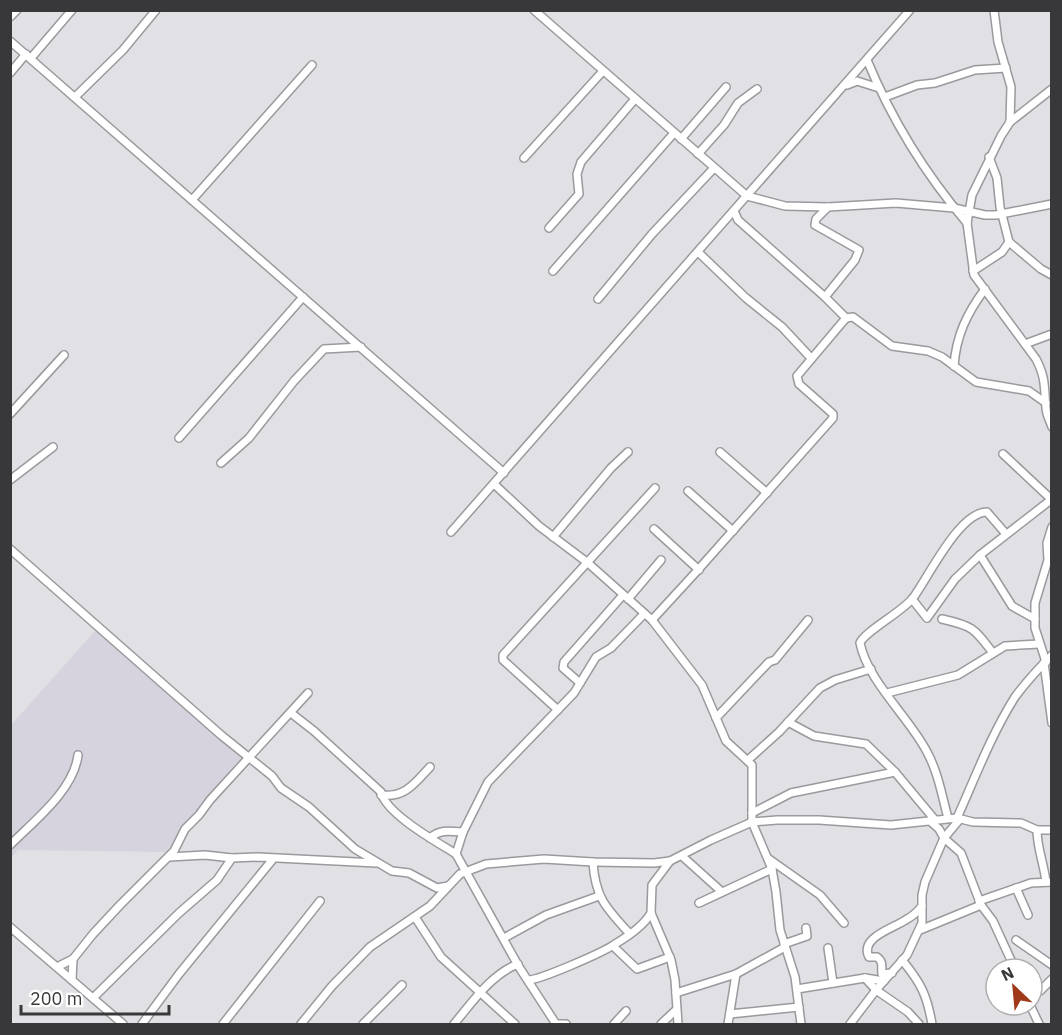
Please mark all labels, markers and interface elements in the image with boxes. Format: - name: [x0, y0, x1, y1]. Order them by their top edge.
- north arrow: [984, 957, 1044, 1017]
- text: N: [998, 962, 1017, 985]
- scale bar: [21, 978, 170, 1016]
- text: 200 m: [30, 987, 82, 1010]

